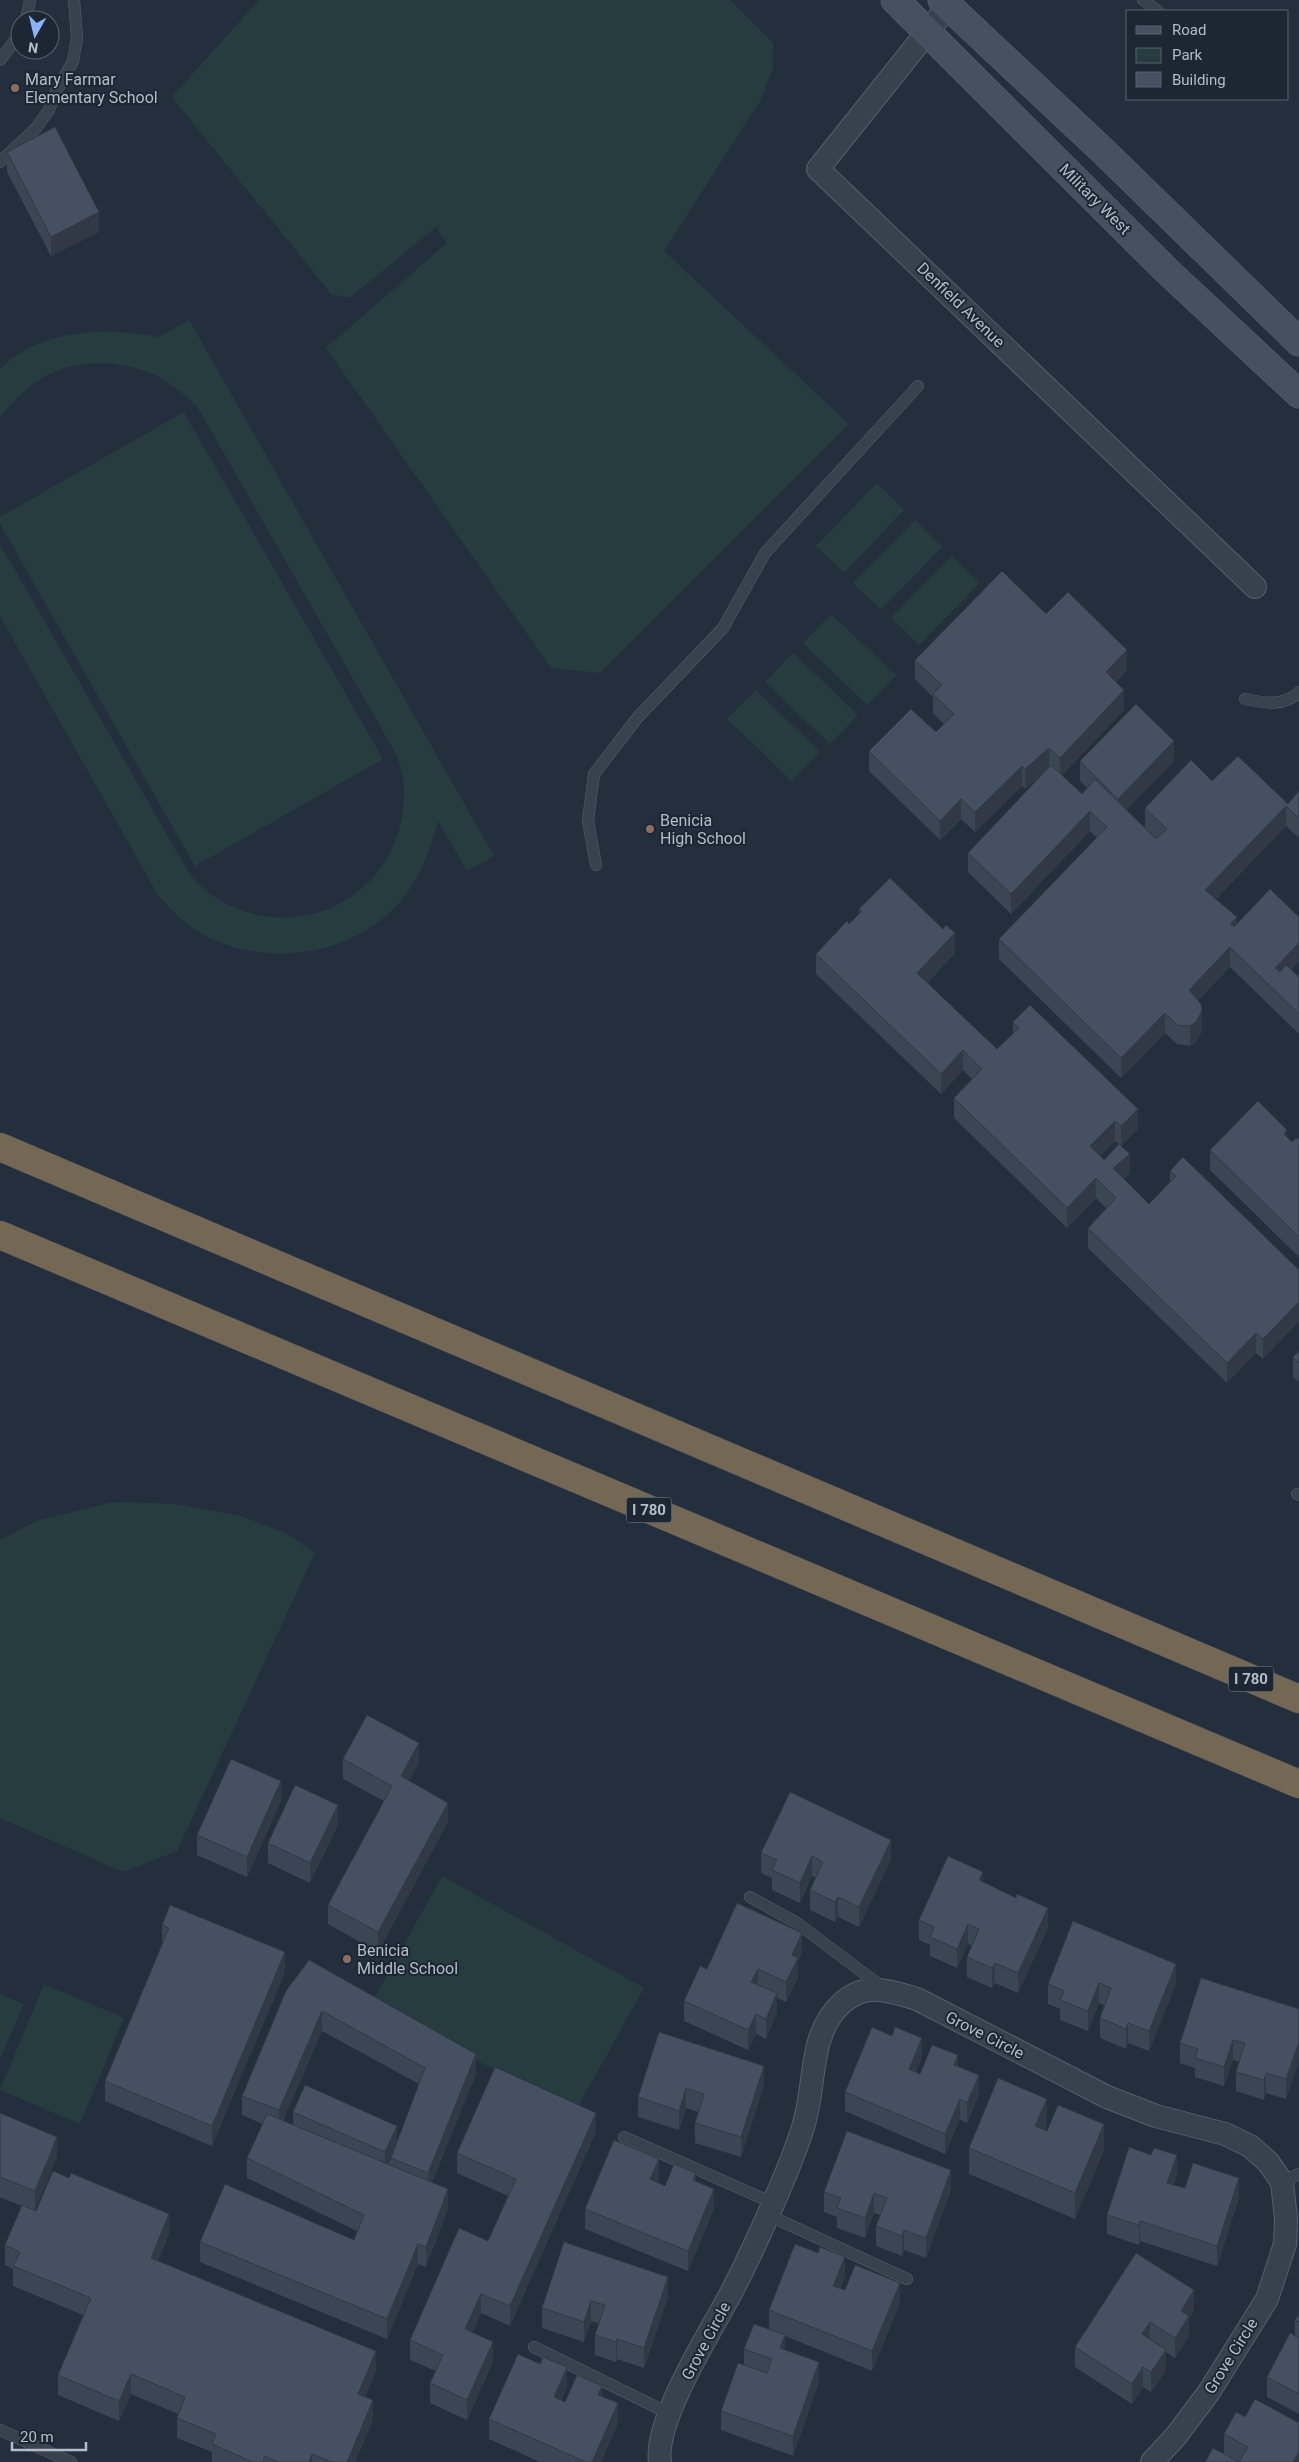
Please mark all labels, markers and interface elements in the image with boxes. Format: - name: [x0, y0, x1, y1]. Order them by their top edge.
- north arrow: [10, 10, 60, 60]
- legend: [1126, 10, 1289, 100]
- text: Road: [1172, 21, 1206, 39]
- text: N: [27, 39, 39, 56]
- text: Park: [1172, 46, 1203, 64]
- place label: Mary Farmar Elementary School: [25, 70, 158, 107]
- text: Building: [1172, 71, 1226, 89]
- marker: Mary Farmar Elementary School: [9, 82, 21, 94]
- street label: Military West: [1056, 160, 1134, 238]
- street label: Denfield Avenue: [913, 258, 1009, 352]
- place label: Benicia High School: [660, 811, 746, 848]
- marker: Benicia High School: [644, 823, 656, 835]
- road number: I 780: [626, 1498, 672, 1522]
- road number: I 780: [1228, 1666, 1274, 1692]
- place label: Benicia Middle School: [357, 1941, 458, 1978]
- marker: Benicia Middle School: [341, 1953, 353, 1965]
- street label: Grove Circle: [943, 2007, 1027, 2063]
- street label: Grove Circle: [678, 2299, 734, 2383]
- street label: Grove Circle: [1200, 2315, 1262, 2397]
- scale bar: [12, 2420, 86, 2452]
- text: 20 m: [20, 2428, 54, 2446]

